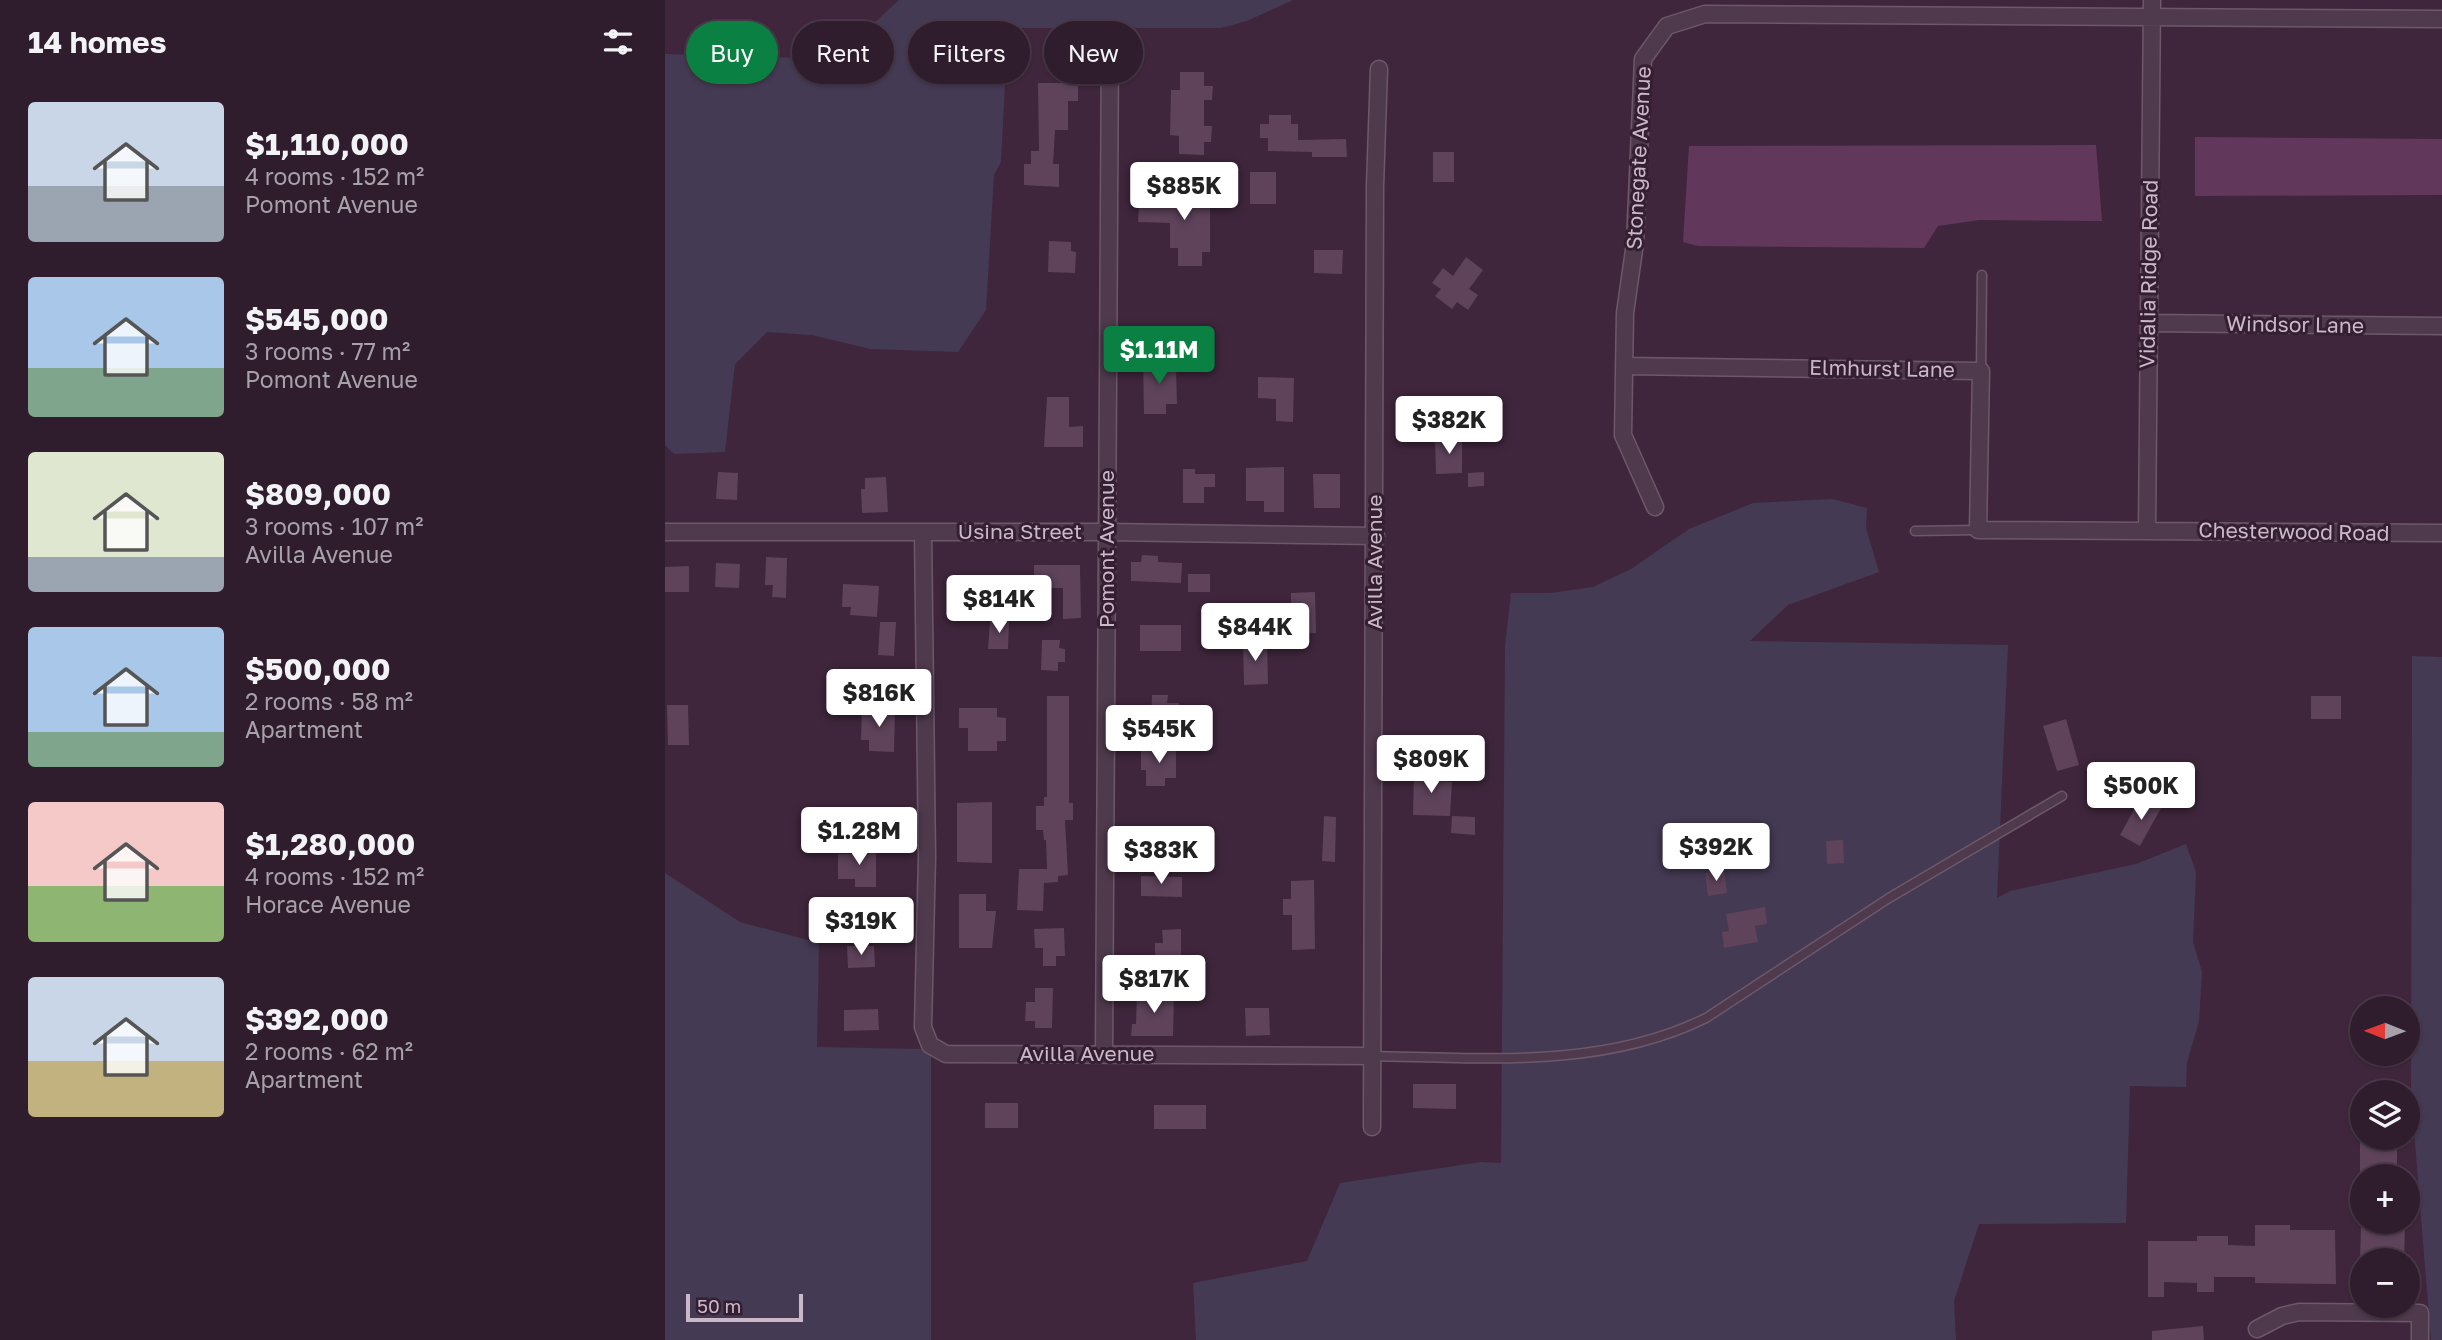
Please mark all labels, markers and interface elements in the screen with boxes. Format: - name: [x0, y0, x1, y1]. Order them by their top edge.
- chip: Buy: [686, 21, 778, 84]
- chip: Rent: [792, 21, 894, 84]
- chip: Filters: [908, 21, 1030, 84]
- chip: New: [1044, 21, 1143, 84]
- icon: filters: [599, 23, 637, 61]
- text: 14 homes: [28, 24, 167, 60]
- street label: Stonegate Avenue: [1620, 66, 1656, 250]
- text: $1,110,000: [245, 126, 409, 162]
- icon: home: [84, 130, 168, 214]
- text: 4 rooms · 152 m²: [245, 162, 424, 190]
- pin: $885K: [1135, 162, 1233, 222]
- text: $885K: [1146, 171, 1222, 199]
- street label: Vidalia Ridge Road: [2133, 179, 2163, 368]
- text: Pomont Avenue: [245, 190, 418, 218]
- text: $545,000: [245, 301, 389, 337]
- icon: home: [84, 305, 168, 389]
- street label: Windsor Lane: [2226, 310, 2364, 338]
- pin: $1.11M: [1102, 326, 1216, 386]
- text: $1.11M: [1120, 335, 1198, 363]
- text: 3 rooms · 77 m²: [245, 337, 410, 365]
- street label: Elmhurst Lane: [1809, 354, 1955, 382]
- text: Pomont Avenue: [245, 365, 418, 393]
- pin: $382K: [1400, 396, 1498, 456]
- text: $382K: [1412, 405, 1486, 433]
- street label: Pomont Avenue: [1093, 470, 1119, 628]
- text: $809,000: [245, 476, 391, 512]
- icon: home: [84, 480, 168, 564]
- street label: Avilla Avenue: [1361, 495, 1387, 629]
- text: 3 rooms · 107 m²: [245, 512, 423, 540]
- street label: Chesterwood Road: [2198, 516, 2390, 546]
- street label: Usina Street: [958, 518, 1082, 544]
- text: Avilla Avenue: [245, 540, 393, 568]
- pin: $814K: [950, 576, 1048, 635]
- text: $814K: [962, 584, 1036, 612]
- pin: $844K: [1206, 604, 1304, 663]
- text: $844K: [1217, 612, 1293, 640]
- text: $500,000: [245, 651, 391, 687]
- icon: home: [84, 655, 168, 739]
- pin: $816K: [830, 670, 928, 729]
- text: $816K: [842, 678, 916, 706]
- text: 2 rooms · 58 m²: [245, 687, 413, 715]
- pin: $545K: [1110, 706, 1208, 765]
- text: $545K: [1122, 714, 1196, 742]
- text: Apartment: [245, 715, 363, 743]
- pin: $809K: [1382, 736, 1480, 795]
- text: $809K: [1393, 744, 1469, 772]
- pin: $500K: [2092, 762, 2190, 822]
- text: $500K: [2103, 771, 2179, 799]
- pin: $1.28M: [802, 808, 916, 867]
- text: $1.28M: [817, 816, 901, 844]
- pin: $392K: [1667, 824, 1765, 883]
- text: $1,280,000: [245, 826, 415, 862]
- pin: $383K: [1112, 826, 1210, 886]
- icon: home: [84, 830, 168, 914]
- text: $392K: [1679, 832, 1753, 860]
- text: $383K: [1124, 835, 1198, 863]
- text: 4 rooms · 152 m²: [245, 862, 424, 890]
- text: Horace Avenue: [245, 890, 411, 918]
- pin: $319K: [812, 898, 910, 957]
- text: $319K: [825, 906, 897, 934]
- pin: $817K: [1105, 956, 1203, 1015]
- text: $817K: [1118, 964, 1190, 992]
- north arrow: [2350, 996, 2420, 1066]
- map controls: [2350, 996, 2420, 1318]
- text: $392,000: [245, 1001, 389, 1037]
- icon: home: [84, 1005, 168, 1089]
- text: 2 rooms · 62 m²: [245, 1037, 413, 1065]
- street label: Avilla Avenue: [1020, 1040, 1154, 1066]
- text: Apartment: [245, 1065, 363, 1093]
- button: layers: [2350, 1080, 2420, 1150]
- button: +: [2350, 1164, 2420, 1234]
- button: −: [2350, 1248, 2420, 1318]
- scale bar: [686, 1291, 803, 1323]
- text: 50 m: [697, 1294, 741, 1317]

